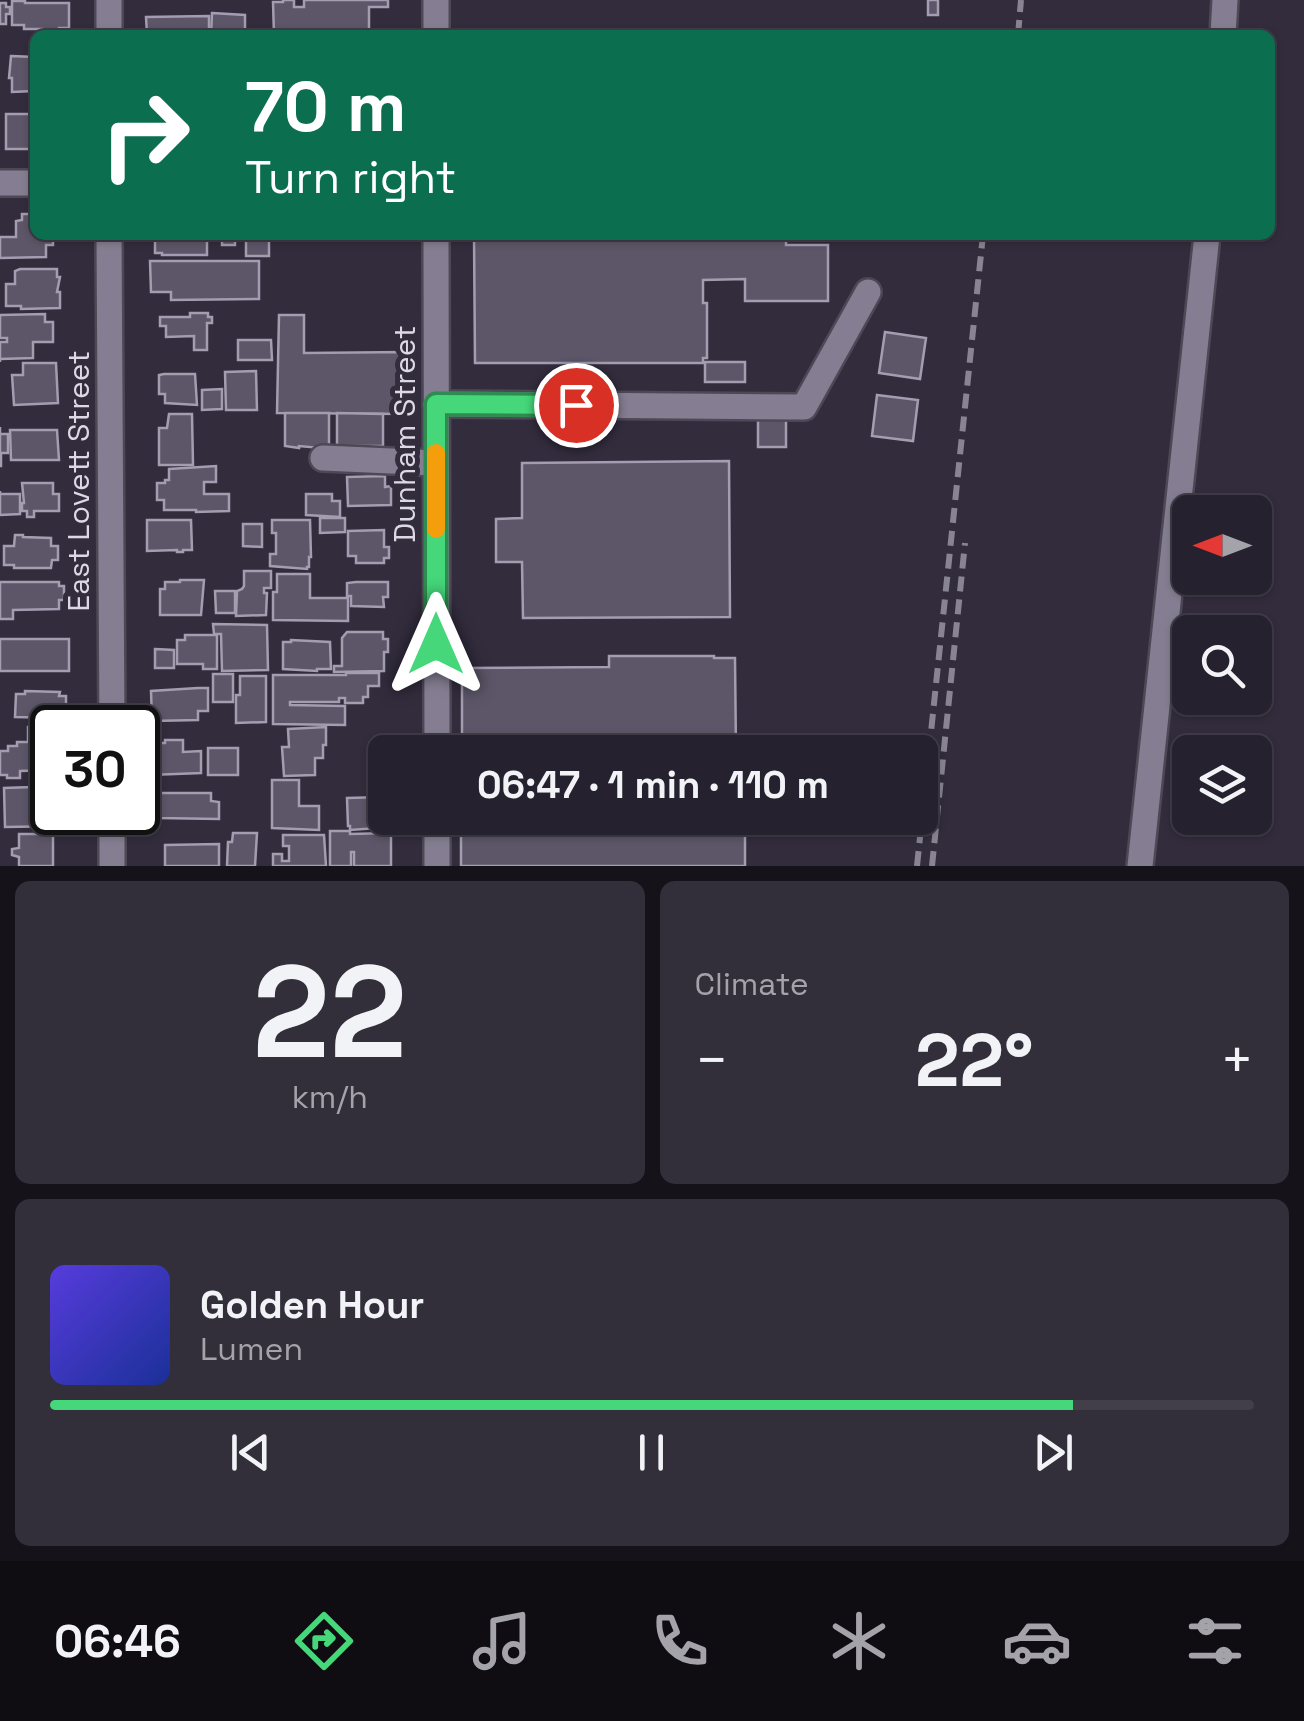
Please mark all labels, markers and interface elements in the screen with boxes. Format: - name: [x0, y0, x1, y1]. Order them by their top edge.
- text: 70 m: [245, 62, 406, 151]
- icon: right: [80, 70, 210, 200]
- text: Turn right: [245, 149, 456, 206]
- street label: Dunham Street: [385, 325, 424, 543]
- street label: East Lovett Street: [59, 350, 98, 612]
- pin: [534, 363, 619, 448]
- icon: arrive: [549, 378, 604, 433]
- north arrow: [1172, 495, 1272, 595]
- map controls: [1172, 495, 1272, 835]
- position arrow: [384, 592, 488, 696]
- button: search: [1172, 615, 1272, 715]
- speed limit sign: 30: [30, 705, 160, 835]
- button: layers: [1172, 735, 1272, 835]
- text: 06:47 · 1 min · 110 m: [477, 761, 829, 809]
- text: 22: [253, 929, 407, 1095]
- text: Climate: [695, 964, 809, 1004]
- text: 22°: [915, 1012, 1034, 1108]
- text: −: [695, 1025, 729, 1095]
- text: +: [1220, 1025, 1254, 1095]
- text: km/h: [292, 1077, 368, 1117]
- text: Golden Hour: [200, 1281, 424, 1329]
- text: Lumen: [200, 1329, 303, 1369]
- icon: previous: [223, 1425, 278, 1480]
- icon: pause: [624, 1425, 679, 1480]
- icon: next: [1026, 1425, 1081, 1480]
- icon: directions: [289, 1606, 359, 1676]
- icon: music: [467, 1606, 537, 1676]
- icon: phone: [645, 1606, 715, 1676]
- icon: climate: [824, 1606, 894, 1676]
- icon: car: [1002, 1606, 1072, 1676]
- icon: filters: [1180, 1606, 1250, 1676]
- text: 06:46: [54, 1613, 181, 1670]

